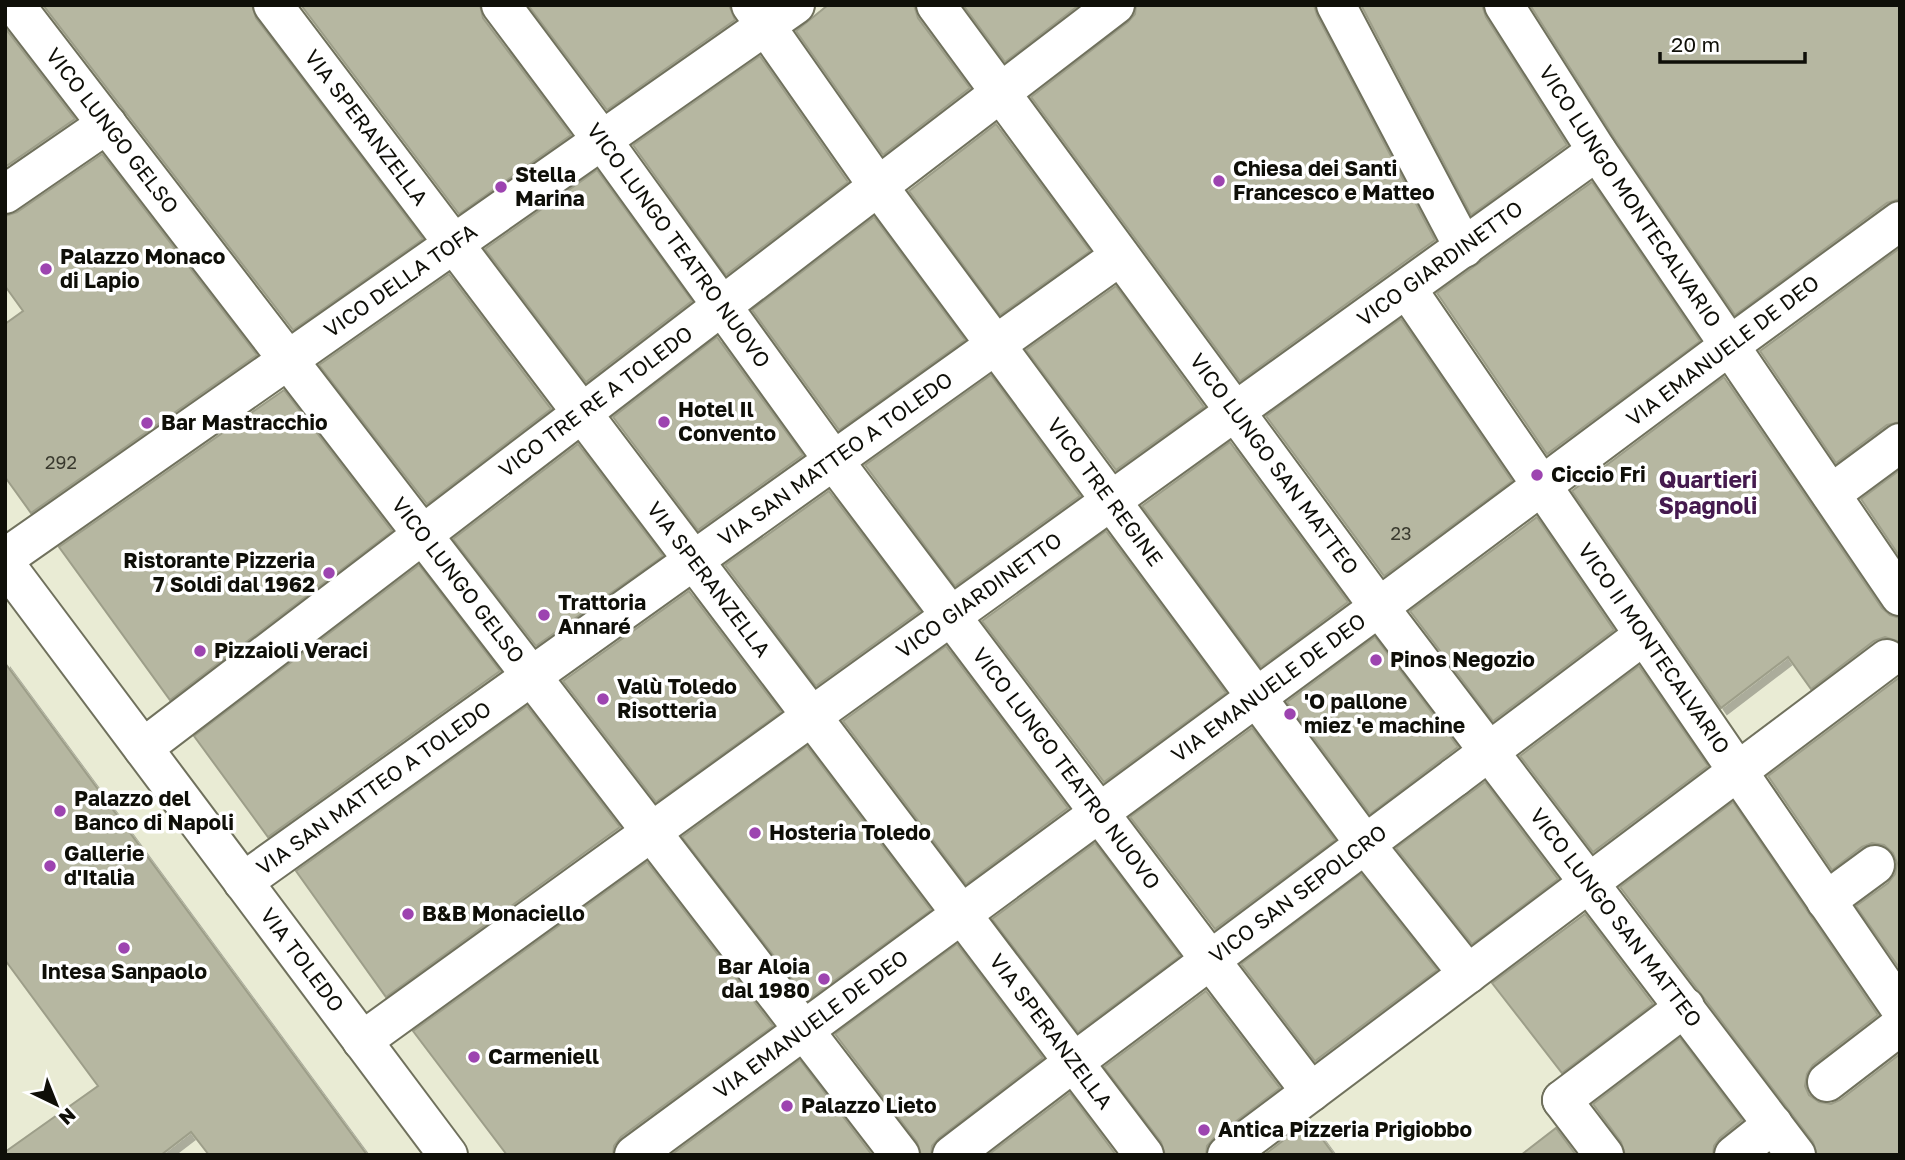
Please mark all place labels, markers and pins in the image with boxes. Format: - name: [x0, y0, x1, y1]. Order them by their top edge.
- place label: Chiesa dei Santi Francesco e Matteo: [1233, 155, 1435, 205]
- place label: Stella Marina: [515, 161, 585, 211]
- marker: Chiesa dei Santi Francesco e Matteo: [1211, 173, 1227, 189]
- marker: Stella Marina: [493, 179, 509, 195]
- place label: Palazzo Monaco di Lapio: [60, 243, 225, 293]
- marker: Palazzo Monaco di Lapio: [38, 261, 54, 277]
- place label: Hotel Il Convento: [678, 396, 776, 446]
- place label: Bar Mastracchio: [161, 409, 328, 435]
- marker: Hotel Il Convento: [656, 414, 672, 430]
- marker: Bar Mastracchio: [139, 415, 155, 431]
- place label: Ciccio Fri: [1551, 461, 1646, 487]
- marker: Ciccio Fri: [1529, 467, 1545, 483]
- place label: Ristorante Pizzeria 7 Soldi dal 1962: [123, 547, 315, 597]
- marker: Ristorante Pizzeria 7 Soldi dal 1962: [321, 565, 337, 581]
- place label: Trattoria Annaré: [558, 589, 646, 639]
- marker: Trattoria Annaré: [536, 607, 552, 623]
- place label: Pizzaioli Veraci: [214, 637, 368, 663]
- marker: Pizzaioli Veraci: [192, 643, 208, 659]
- place label: Pinos Negozio: [1390, 646, 1535, 672]
- marker: Pinos Negozio: [1368, 652, 1384, 668]
- place label: Valù Toledo Risotteria: [617, 673, 737, 723]
- place label: 'O pallone miez 'e machine: [1304, 688, 1465, 738]
- marker: Valù Toledo Risotteria: [595, 691, 611, 707]
- marker: 'O pallone miez 'e machine: [1282, 706, 1298, 722]
- place label: Palazzo del Banco di Napoli: [74, 785, 234, 835]
- marker: Palazzo del Banco di Napoli: [52, 803, 68, 819]
- place label: Hosteria Toledo: [769, 819, 931, 845]
- marker: Hosteria Toledo: [747, 825, 763, 841]
- place label: Gallerie d'Italia: [64, 840, 144, 890]
- marker: Gallerie d'Italia: [42, 858, 58, 874]
- place label: B&B Monaciello: [422, 900, 585, 926]
- marker: B&B Monaciello: [400, 906, 416, 922]
- marker: Intesa Sanpaolo: [116, 940, 132, 956]
- place label: Bar Aloia dal 1980: [717, 953, 810, 1003]
- place label: Intesa Sanpaolo: [41, 958, 207, 984]
- marker: Bar Aloia dal 1980: [816, 971, 832, 987]
- place label: Carmeniell: [488, 1043, 599, 1069]
- marker: Carmeniell: [466, 1049, 482, 1065]
- place label: Palazzo Lieto: [801, 1092, 937, 1118]
- marker: Palazzo Lieto: [779, 1098, 795, 1114]
- place label: Antica Pizzeria Prigiobbo: [1218, 1116, 1472, 1142]
- marker: Antica Pizzeria Prigiobbo: [1196, 1122, 1212, 1138]

